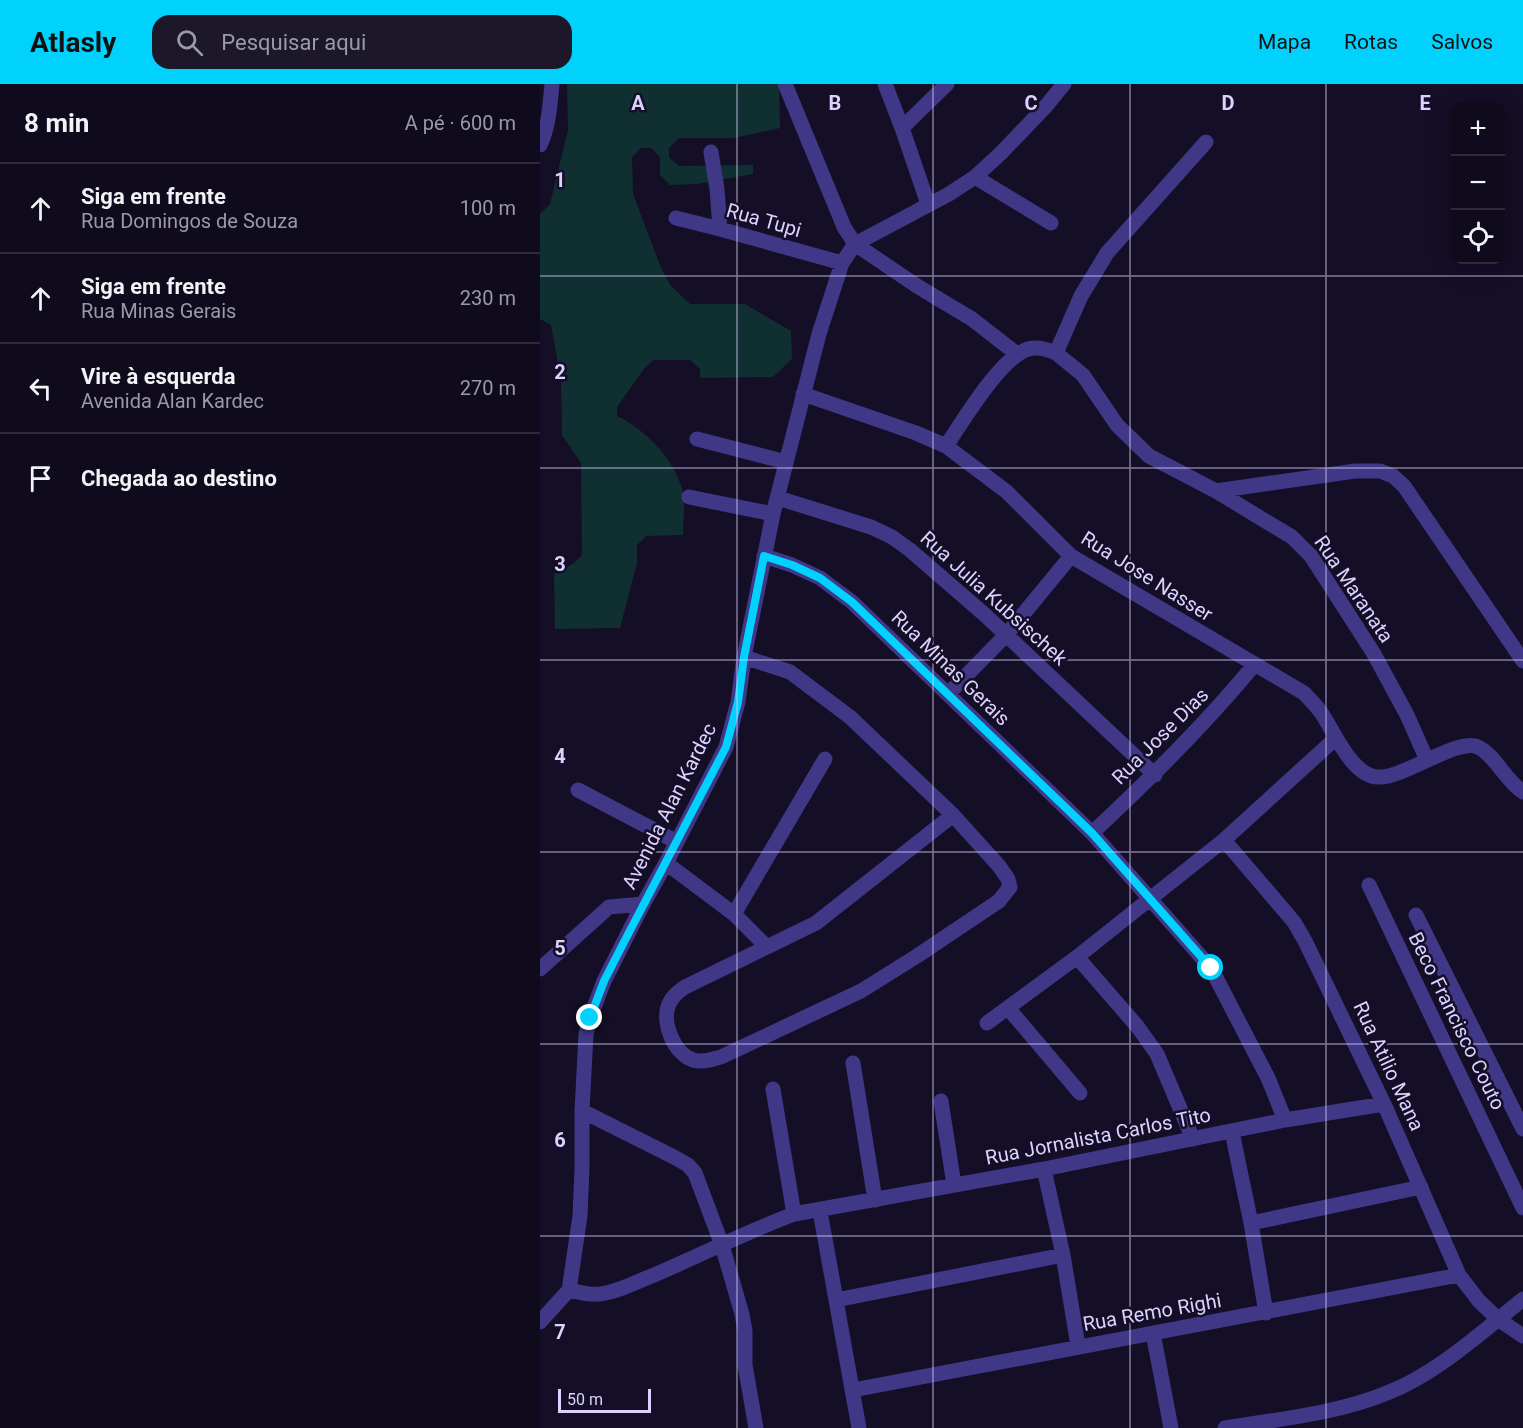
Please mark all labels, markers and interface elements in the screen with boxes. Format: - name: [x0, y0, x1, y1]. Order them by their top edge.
- search box: [152, 15, 572, 69]
- text: Atlasly: [30, 26, 116, 59]
- icon: search: [173, 26, 206, 59]
- text: Pesquisar aqui: [221, 30, 366, 55]
- text: Mapa: [1258, 30, 1311, 54]
- text: Rotas: [1344, 30, 1398, 54]
- text: Salvos: [1431, 30, 1493, 54]
- text: A: [631, 91, 645, 115]
- text: B: [829, 91, 841, 115]
- text: C: [1024, 91, 1038, 115]
- text: D: [1222, 91, 1235, 115]
- text: E: [1419, 91, 1431, 115]
- map controls: [1451, 102, 1505, 264]
- button: +: [1451, 102, 1505, 156]
- text: 8 min: [24, 108, 89, 138]
- text: A pé · 600 m: [405, 111, 516, 135]
- button: −: [1451, 156, 1505, 210]
- text: 1: [554, 168, 566, 192]
- text: Siga em frente: [81, 184, 226, 209]
- icon: ahead: [24, 192, 57, 225]
- text: 100 m: [460, 196, 516, 220]
- street label: Rua Tupi: [724, 198, 804, 242]
- text: Rua Domingos de Souza: [81, 209, 298, 233]
- button: locate: [1451, 210, 1505, 264]
- text: Siga em frente: [81, 274, 226, 299]
- icon: ahead: [24, 282, 57, 315]
- text: 230 m: [460, 286, 516, 310]
- text: Rua Minas Gerais: [81, 299, 236, 323]
- text: 2: [554, 360, 566, 384]
- text: Vire à esquerda: [81, 364, 235, 389]
- icon: left: [24, 372, 57, 405]
- text: 270 m: [460, 376, 516, 400]
- text: Avenida Alan Kardec: [81, 389, 264, 413]
- icon: arrive: [24, 462, 57, 495]
- text: Chegada ao destino: [81, 466, 277, 491]
- street label: Rua Julia Kubsischek: [916, 526, 1073, 671]
- street label: Rua Jose Nasser: [1077, 526, 1217, 626]
- street label: Rua Maranata: [1309, 531, 1399, 647]
- text: 3: [554, 552, 566, 576]
- street label: Rua Minas Gerais: [887, 605, 1015, 731]
- street label: Rua Jose Dias: [1107, 683, 1213, 789]
- street label: Avenida Alan Kardec: [617, 719, 721, 893]
- text: 4: [554, 744, 566, 768]
- street label: Beco Francisco Couto: [1404, 928, 1510, 1114]
- text: 5: [554, 936, 566, 960]
- route start: [1197, 954, 1223, 980]
- street label: Rua Atilio Mana: [1349, 998, 1429, 1134]
- route end: [576, 1004, 602, 1030]
- street label: Rua Jornalista Carlos Tito: [983, 1102, 1213, 1170]
- text: 6: [554, 1128, 566, 1152]
- street label: Rua Remo Righi: [1081, 1288, 1223, 1336]
- text: 7: [554, 1320, 566, 1344]
- scale bar: [558, 1386, 651, 1414]
- text: 50 m: [567, 1390, 603, 1409]

